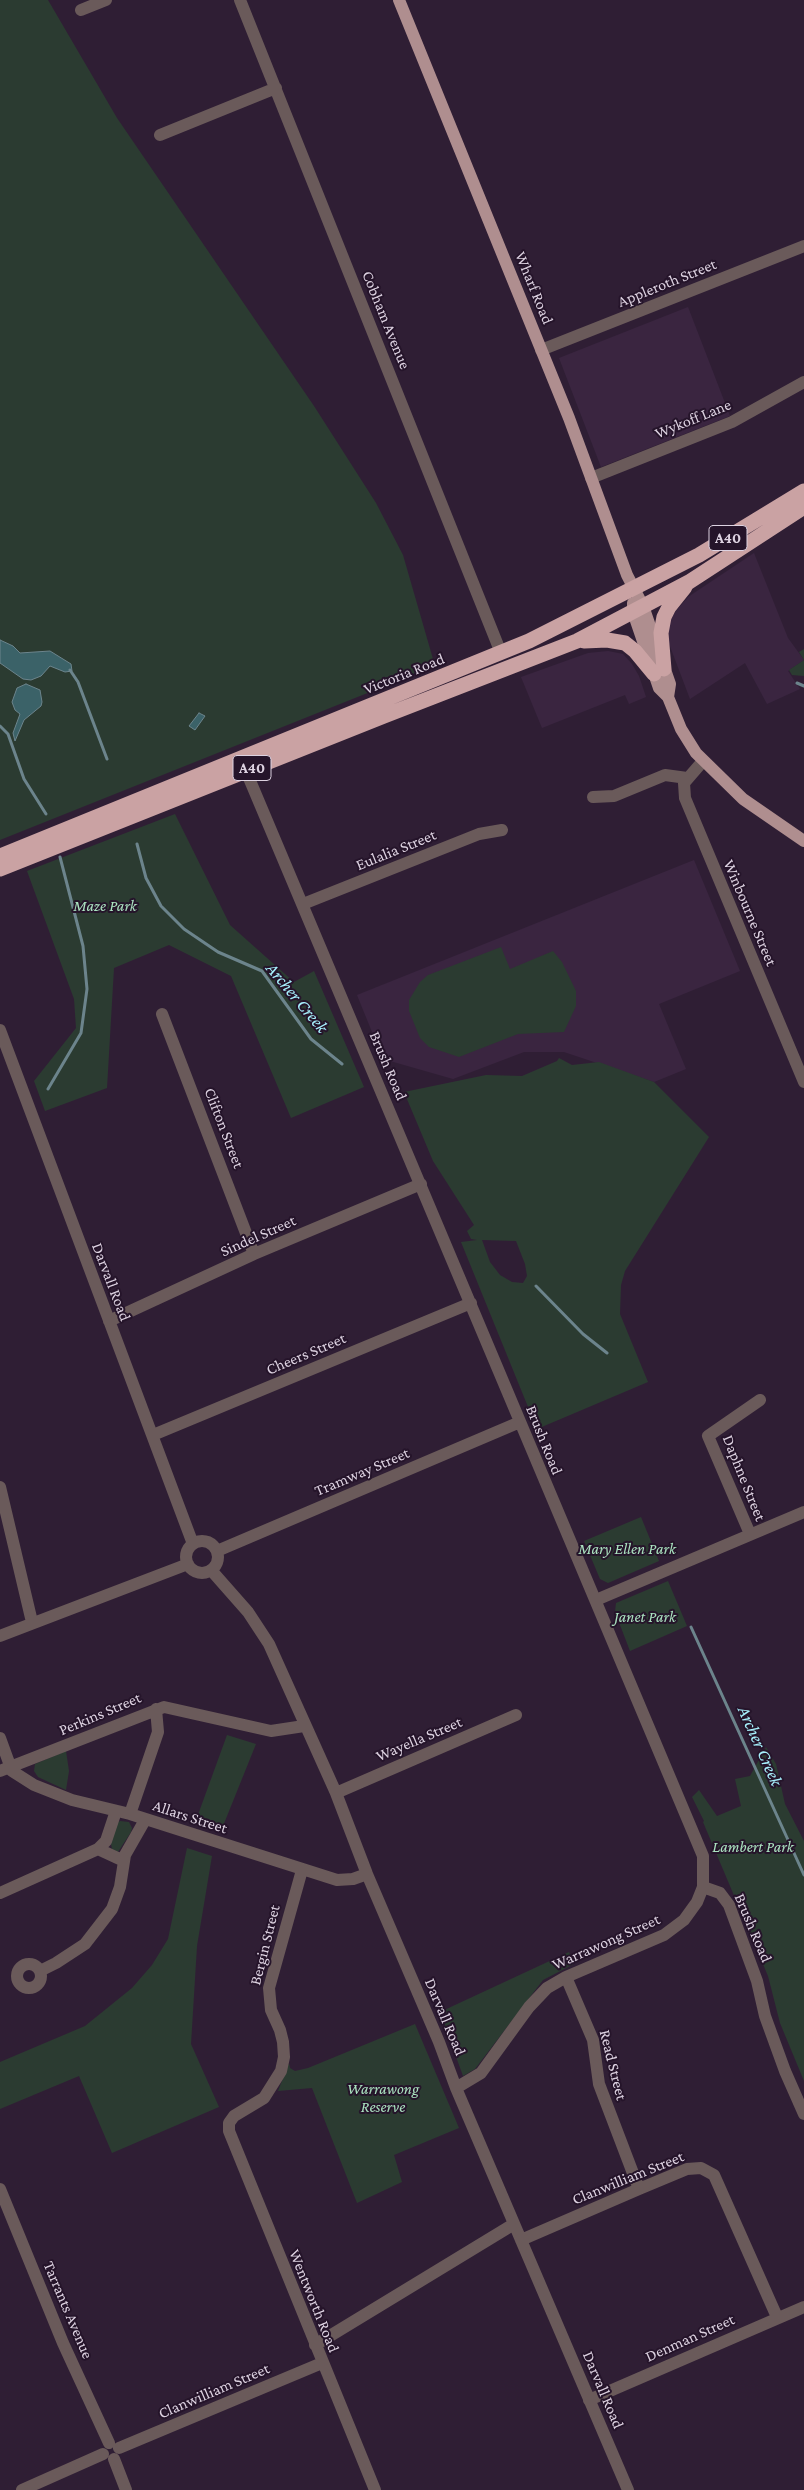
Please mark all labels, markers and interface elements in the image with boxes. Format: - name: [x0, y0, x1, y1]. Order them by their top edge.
- street label: Wharf Road: [511, 249, 557, 327]
- street label: Appleroth Street: [615, 254, 719, 312]
- street label: Cobham Avenue: [358, 268, 414, 372]
- street label: Wykoff Lane: [652, 395, 734, 443]
- road number: A40: [709, 526, 747, 550]
- street label: Victoria Road: [361, 649, 447, 699]
- road number: A40: [233, 756, 271, 780]
- street label: Eulalia Street: [353, 825, 439, 875]
- street label: Winbourne Street: [719, 857, 781, 969]
- park label: Maze Park: [73, 896, 137, 916]
- water label: Archer Creek: [261, 958, 333, 1038]
- street label: Brush Road: [365, 1029, 411, 1103]
- street label: Clifton Street: [200, 1085, 248, 1171]
- street label: Sindel Street: [217, 1211, 299, 1261]
- street label: Darvall Road: [87, 1240, 135, 1324]
- street label: Cheers Street: [263, 1329, 349, 1379]
- street label: Brush Road: [521, 1402, 567, 1478]
- street label: Daphne Street: [718, 1432, 770, 1524]
- street label: Tramway Street: [312, 1443, 412, 1501]
- park label: Mary Ellen Park: [578, 1539, 676, 1559]
- park label: Janet Park: [614, 1607, 676, 1627]
- street label: Perkins Street: [56, 1688, 144, 1740]
- water label: Archer Creek: [733, 1703, 787, 1789]
- street label: Wayella Street: [373, 1712, 465, 1766]
- street label: Allars Street: [150, 1796, 230, 1838]
- park label: Lambert Park: [712, 1837, 794, 1857]
- street label: Brush Road: [730, 1891, 776, 1965]
- street label: Bergin Street: [246, 1903, 284, 1987]
- street label: Warrawong Street: [549, 1910, 663, 1974]
- street label: Darvall Road: [420, 1975, 470, 2059]
- street label: Read Street: [595, 2028, 631, 2102]
- park label: Warrawong Reserve: [347, 2079, 419, 2117]
- street label: Clanwilliam Street: [569, 2147, 687, 2209]
- street label: Wentworth Road: [285, 2247, 343, 2355]
- street label: Tarrants Avenue: [39, 2258, 97, 2362]
- street label: Denman Street: [642, 2310, 738, 2366]
- street label: Darvall Road: [578, 2348, 628, 2432]
- street label: Clanwilliam Street: [156, 2359, 272, 2423]

